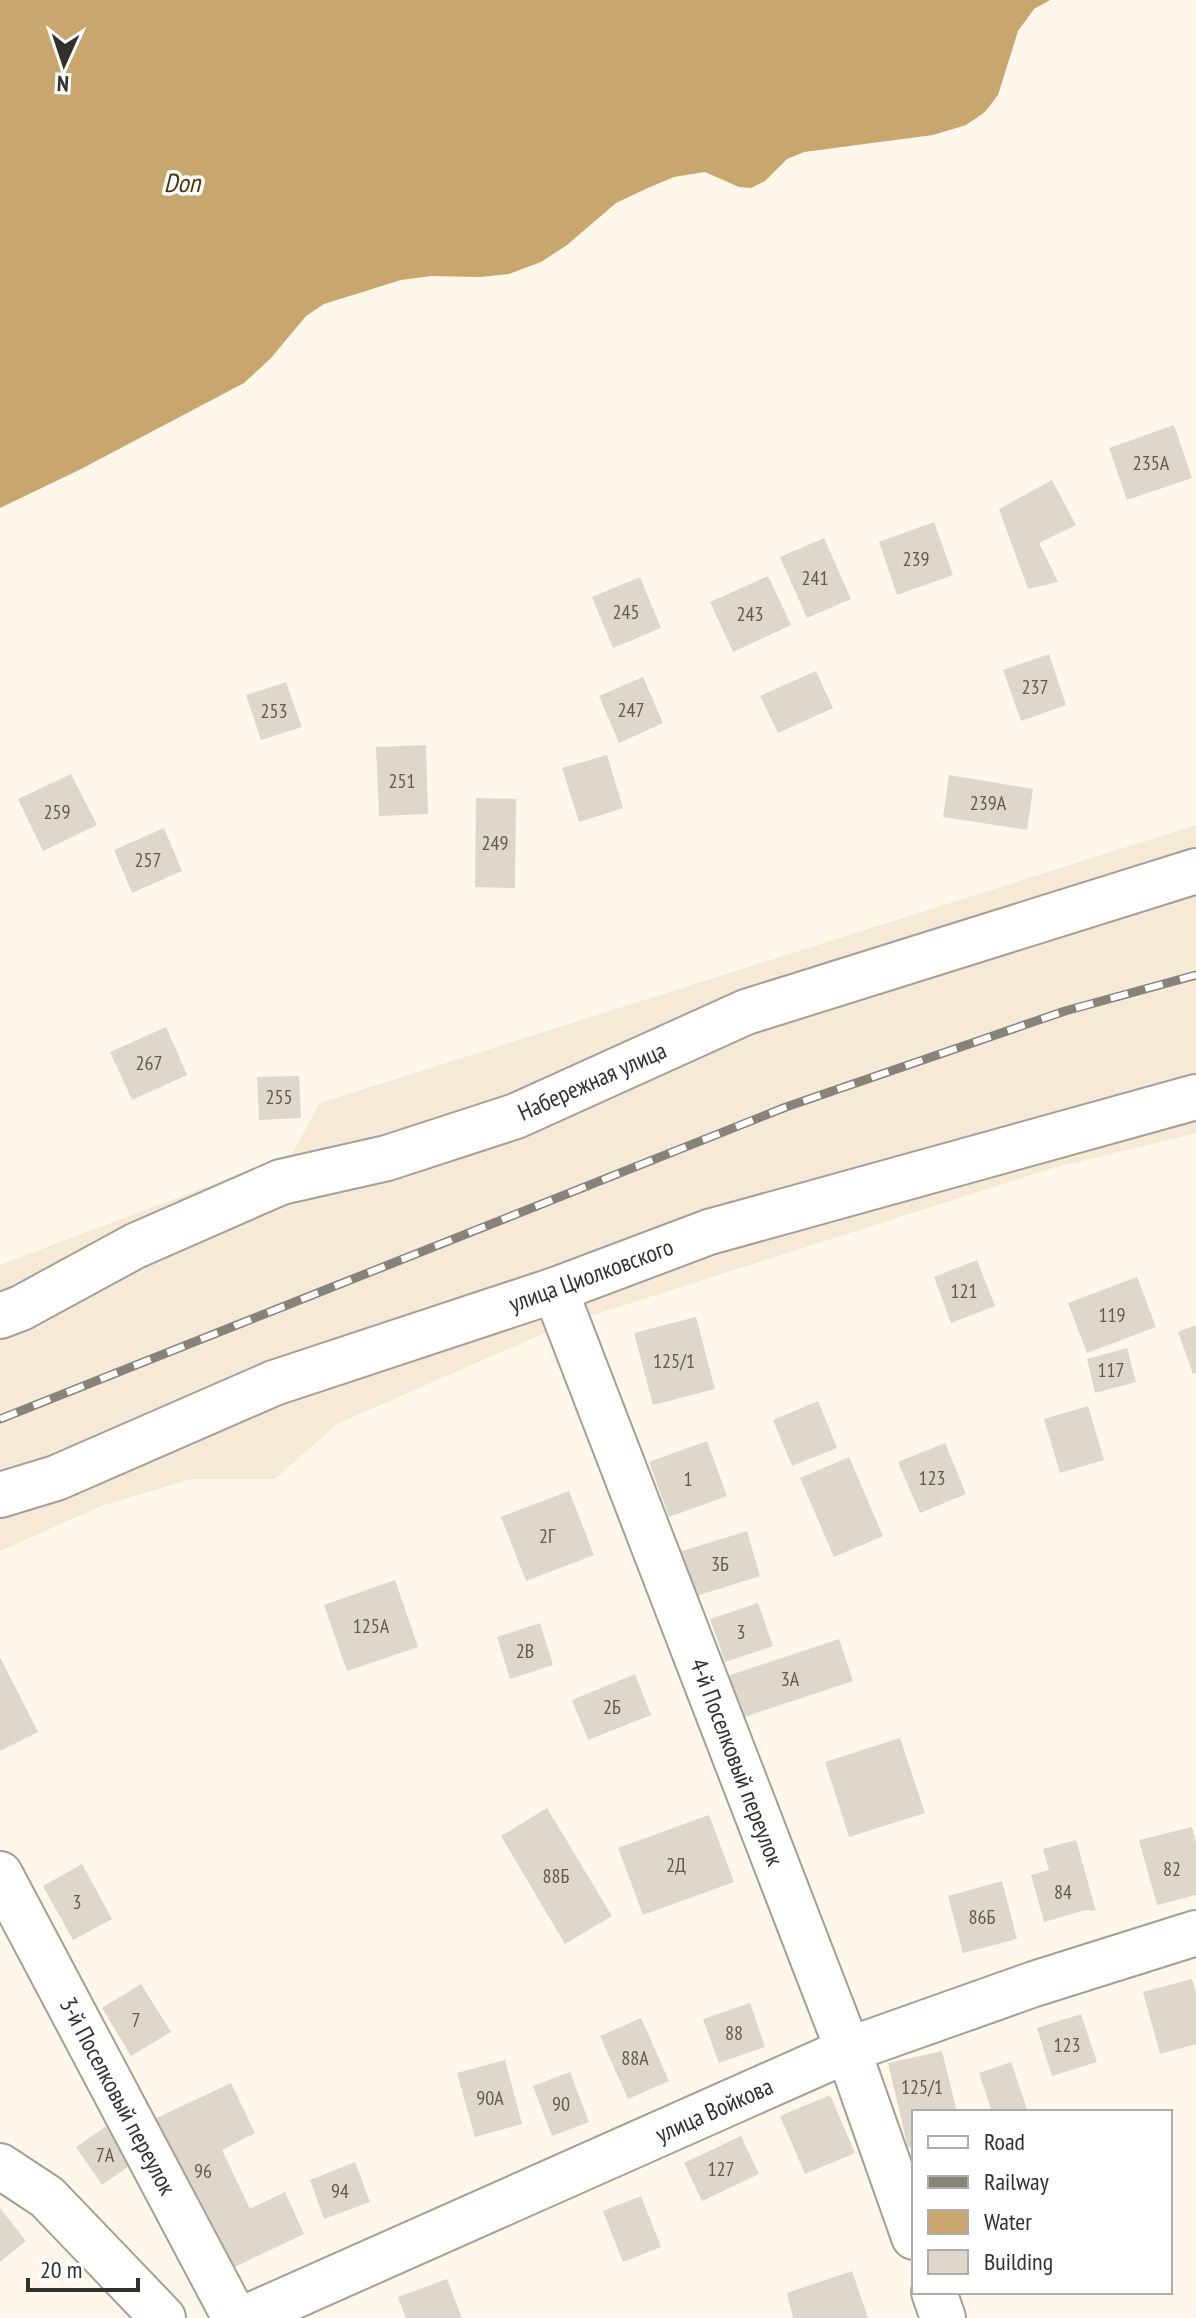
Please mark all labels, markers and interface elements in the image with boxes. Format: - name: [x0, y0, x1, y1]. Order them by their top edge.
- north arrow: [24, 24, 104, 104]
- text: N: [56, 70, 70, 98]
- water label: Don: [164, 166, 202, 199]
- house number: 235А: [1133, 450, 1170, 476]
- house number: 239: [903, 546, 930, 572]
- house number: 241: [802, 565, 829, 591]
- house number: 245: [613, 599, 640, 625]
- house number: 243: [737, 601, 764, 627]
- house number: 237: [1022, 674, 1049, 700]
- house number: 247: [618, 697, 645, 723]
- house number: 253: [261, 698, 288, 724]
- house number: 251: [389, 768, 416, 794]
- house number: 239А: [970, 790, 1007, 816]
- house number: 259: [44, 799, 71, 825]
- house number: 249: [482, 830, 509, 856]
- house number: 257: [135, 847, 162, 873]
- street label: Набережная улица: [513, 1034, 671, 1128]
- house number: 267: [136, 1050, 163, 1076]
- house number: 255: [266, 1084, 293, 1110]
- street label: улица Циолковского: [505, 1231, 677, 1319]
- house number: 121: [951, 1278, 978, 1304]
- house number: 119: [1099, 1302, 1126, 1328]
- house number: 125/1: [653, 1348, 695, 1374]
- house number: 117: [1098, 1357, 1125, 1383]
- house number: 123: [919, 1465, 946, 1491]
- house number: 1: [684, 1466, 693, 1492]
- house number: 2Г: [539, 1523, 556, 1549]
- house number: 3Б: [711, 1551, 729, 1577]
- house number: 125А: [353, 1613, 390, 1639]
- house number: 3: [737, 1619, 746, 1645]
- house number: 2В: [516, 1638, 534, 1664]
- street label: 4-й Поселковый переулок: [683, 1654, 791, 1871]
- house number: 3А: [781, 1666, 800, 1692]
- house number: 2Б: [603, 1694, 621, 1720]
- house number: 2Д: [666, 1852, 686, 1878]
- house number: 82: [1163, 1856, 1181, 1882]
- house number: 88Б: [543, 1863, 570, 1889]
- house number: 84: [1054, 1879, 1072, 1905]
- house number: 3: [73, 1889, 82, 1915]
- house number: 86Б: [969, 1904, 996, 1930]
- street label: 3-й Поселковый переулок: [53, 1992, 184, 2201]
- house number: 7: [132, 2007, 141, 2033]
- house number: 88: [725, 2020, 743, 2046]
- house number: 123: [1054, 2032, 1081, 2058]
- house number: 88А: [621, 2045, 649, 2071]
- street label: улица Войкова: [650, 2070, 778, 2150]
- house number: 125/1: [901, 2074, 943, 2100]
- house number: 90А: [476, 2085, 504, 2111]
- house number: 90: [552, 2091, 570, 2117]
- legend: [912, 2110, 1172, 2294]
- text: Road: [984, 2126, 1025, 2157]
- house number: 7А: [96, 2142, 115, 2168]
- house number: 127: [708, 2156, 735, 2182]
- house number: 96: [194, 2158, 212, 2184]
- text: Railway: [984, 2166, 1049, 2197]
- house number: 94: [331, 2178, 349, 2204]
- text: Water: [984, 2206, 1032, 2237]
- scale bar: [28, 2242, 138, 2292]
- text: Building: [984, 2246, 1053, 2277]
- text: 20 m: [40, 2254, 82, 2285]

